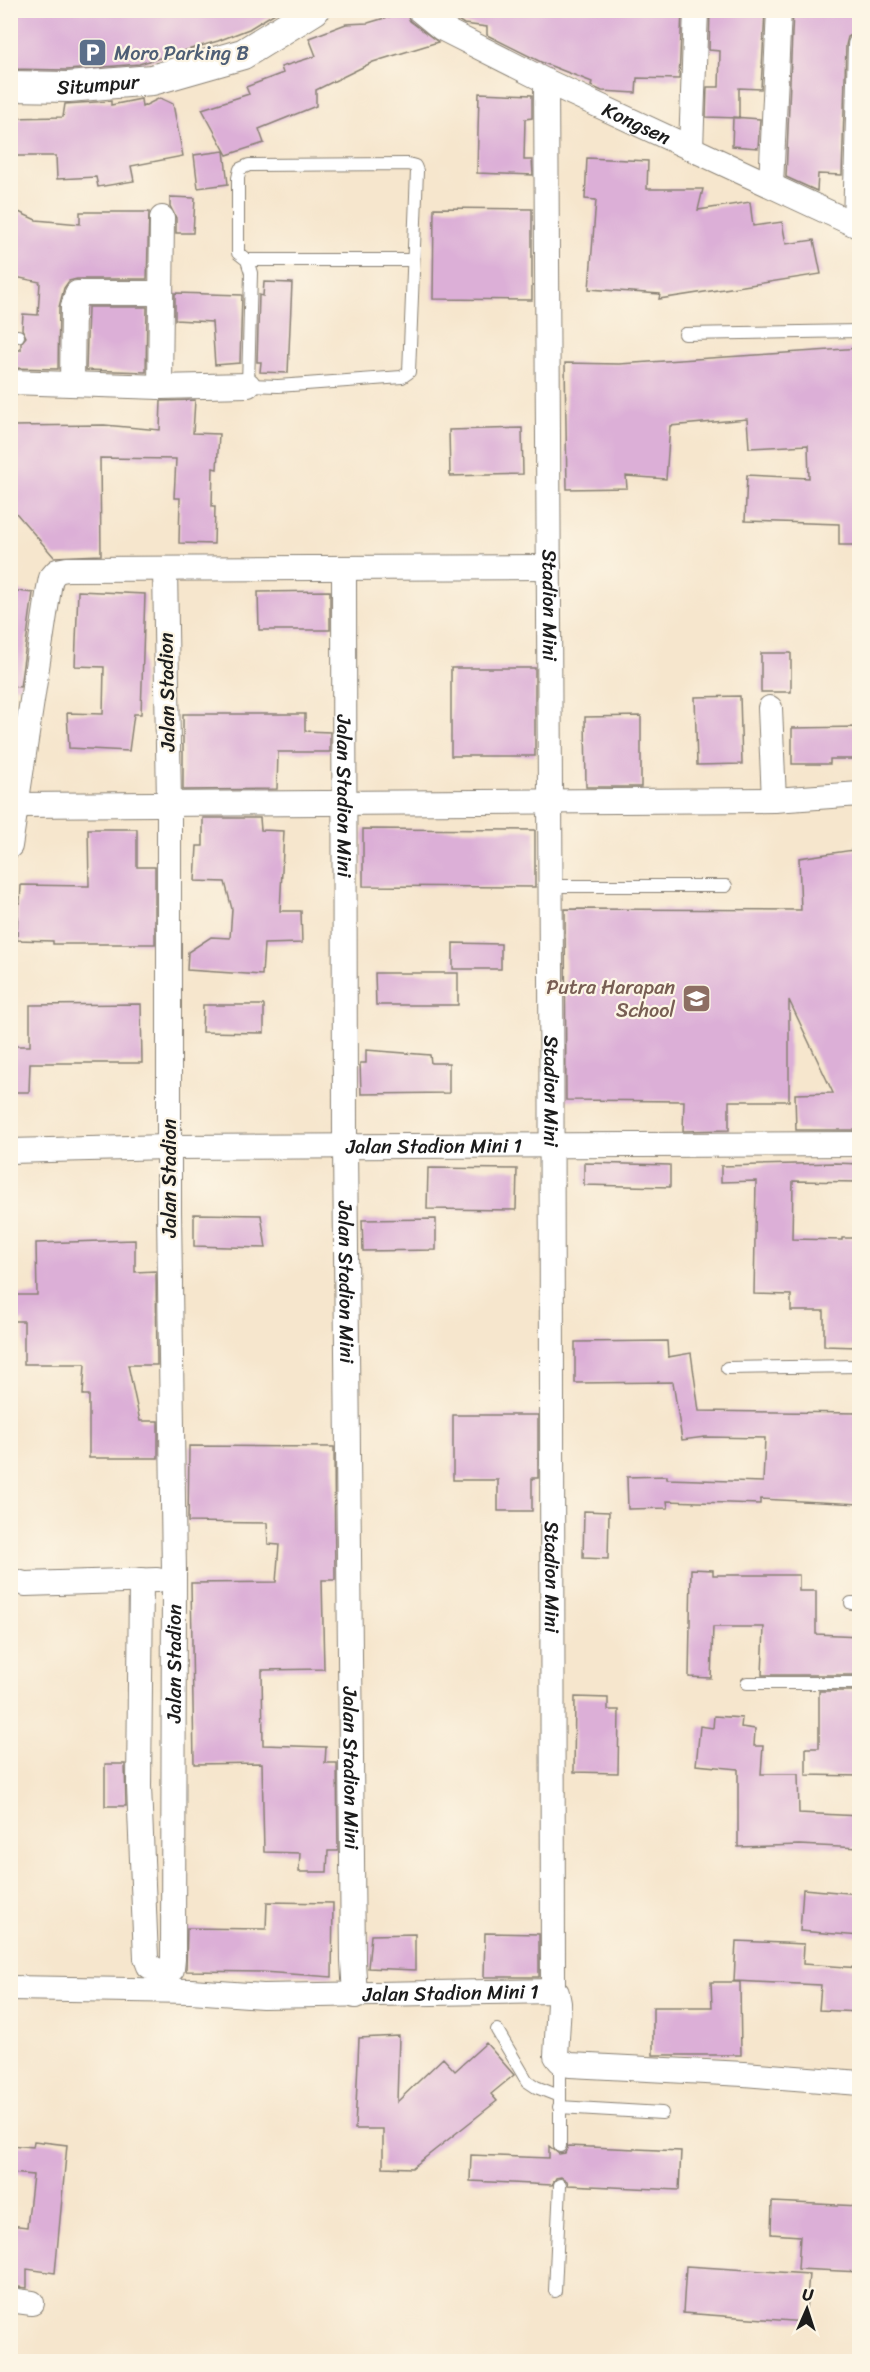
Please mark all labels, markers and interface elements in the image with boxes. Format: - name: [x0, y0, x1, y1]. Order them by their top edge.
- place label: Moro Parking B: [114, 36, 249, 71]
- parking icon: Moro Parking B: [77, 37, 109, 69]
- street label: Situmpur: [56, 63, 142, 105]
- street label: Kongsen: [596, 92, 677, 154]
- street label: Stadion Mini: [532, 549, 568, 662]
- street label: Jalan Stadion: [148, 632, 186, 753]
- street label: Jalan Stadion Mini: [327, 714, 362, 879]
- place label: Putra Harapan School: [546, 970, 675, 1028]
- school or university icon: Putra Harapan School: [680, 982, 712, 1014]
- street label: Stadion Mini: [534, 1035, 569, 1148]
- street label: Jalan Stadion: [152, 1118, 187, 1238]
- street label: Jalan Stadion Mini 1: [345, 1128, 522, 1164]
- street label: Jalan Stadion Mini: [328, 1200, 365, 1365]
- street label: Stadion Mini: [535, 1521, 570, 1634]
- street label: Jalan Stadion: [156, 1604, 191, 1724]
- street label: Jalan Stadion Mini: [333, 1686, 369, 1851]
- street label: Jalan Stadion Mini 1: [361, 1974, 539, 2012]
- north arrow: [777, 2279, 837, 2339]
- text: U: [802, 2280, 815, 2309]

